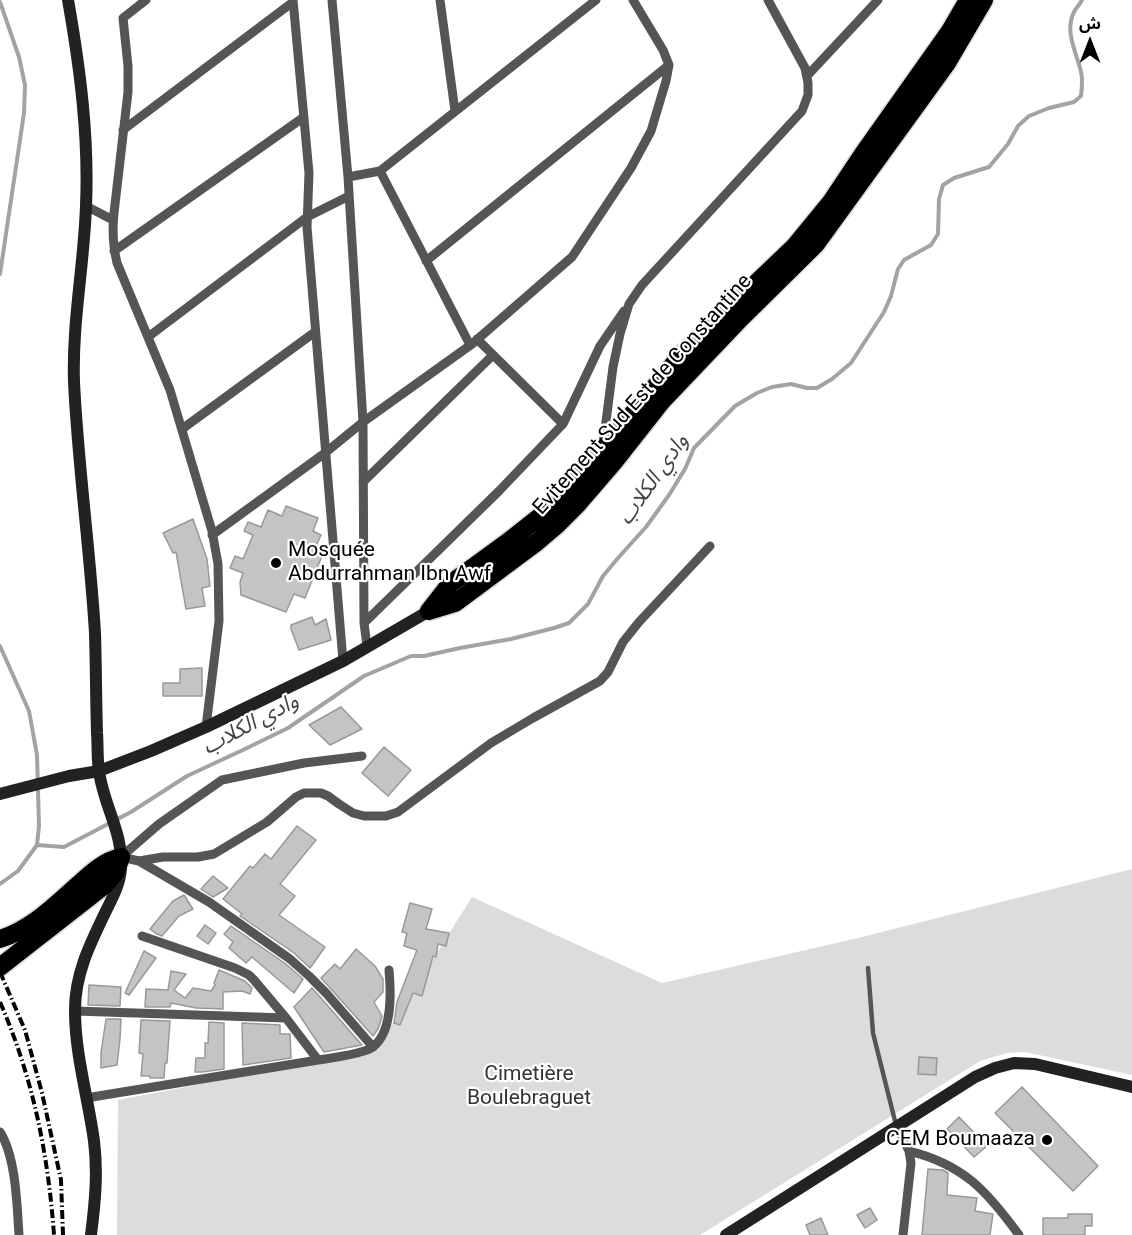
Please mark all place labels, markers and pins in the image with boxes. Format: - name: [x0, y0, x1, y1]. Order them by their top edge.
- place label: Mosquée Abdurrahman Ibn Awf: [288, 538, 491, 588]
- marker: Mosquée Abdurrahman Ibn Awf: [269, 556, 283, 570]
- place label: CEM Boumaaza: [886, 1127, 1035, 1153]
- marker: CEM Boumaaza: [1040, 1133, 1054, 1147]

